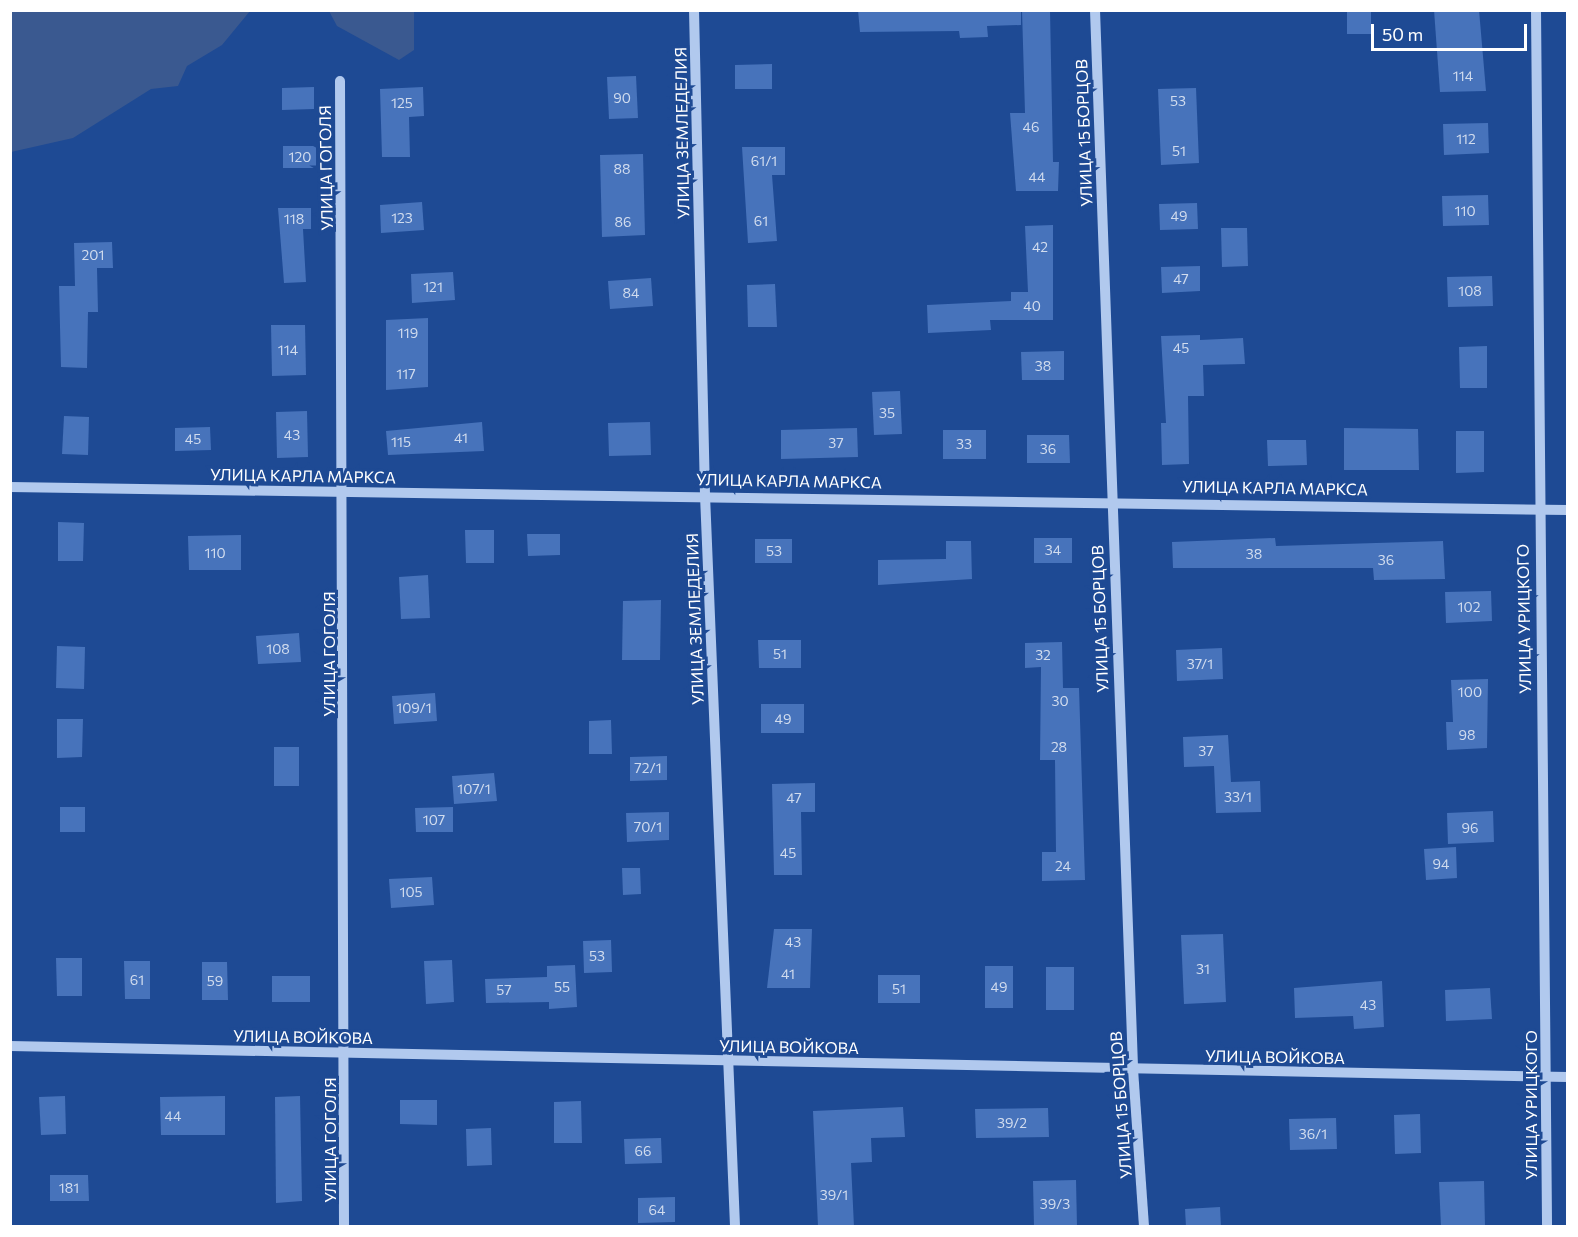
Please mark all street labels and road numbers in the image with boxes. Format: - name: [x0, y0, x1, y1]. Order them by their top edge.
- street label: УЛИЦА ЗЕМЛЕДЕЛИЯ: [671, 47, 693, 219]
- street label: УЛИЦА 15 БОРЦОВ: [1072, 59, 1096, 207]
- street label: УЛИЦА ГОГОЛЯ: [315, 105, 337, 231]
- street label: УЛИЦА КАРЛА МАРКСА: [210, 465, 396, 487]
- street label: УЛИЦА КАРЛА МАРКСА: [696, 470, 882, 492]
- street label: УЛИЦА КАРЛА МАРКСА: [1182, 477, 1368, 499]
- street label: УЛИЦА ЗЕМЛЕДЕЛИЯ: [682, 533, 708, 705]
- street label: УЛИЦА УРИЦКОГО: [1513, 544, 1535, 694]
- street label: УЛИЦА 15 БОРЦОВ: [1088, 545, 1112, 693]
- street label: УЛИЦА ГОГОЛЯ: [319, 591, 339, 717]
- street label: УЛИЦА ВОЙКОВА: [233, 1026, 373, 1048]
- street label: УЛИЦА УРИЦКОГО: [1521, 1030, 1541, 1180]
- street label: УЛИЦА 15 БОРЦОВ: [1106, 1031, 1136, 1179]
- street label: УЛИЦА ВОЙКОВА: [719, 1036, 859, 1058]
- street label: УЛИЦА ВОЙКОВА: [1205, 1046, 1345, 1068]
- street label: УЛИЦА ГОГОЛЯ: [320, 1077, 340, 1203]

